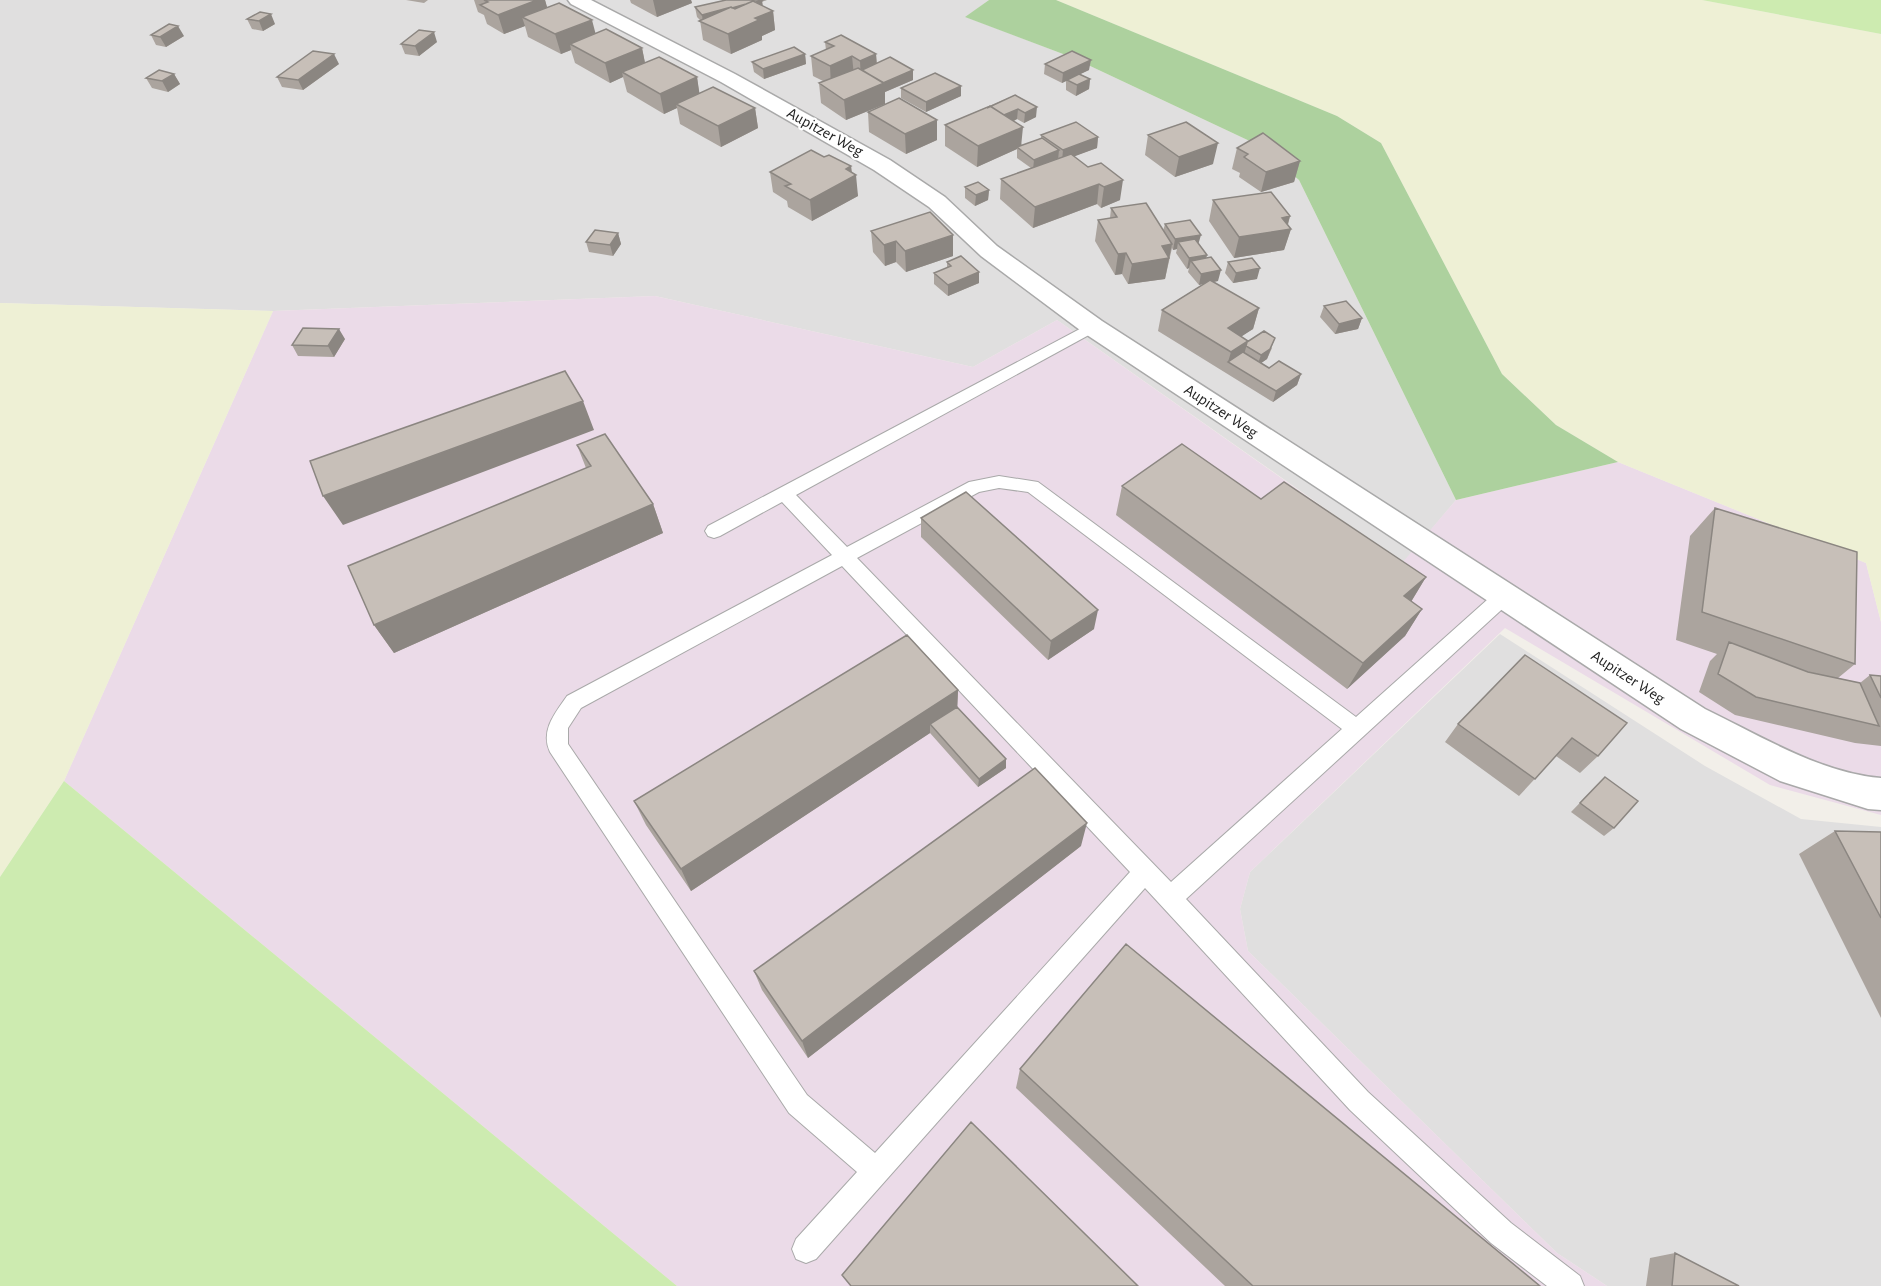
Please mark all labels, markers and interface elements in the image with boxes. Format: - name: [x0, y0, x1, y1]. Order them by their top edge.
- street label: Aupitzer Weg: [784, 105, 866, 160]
- street label: Aupitzer Weg: [1181, 381, 1261, 441]
- street label: Aupitzer Weg: [1588, 647, 1668, 707]

